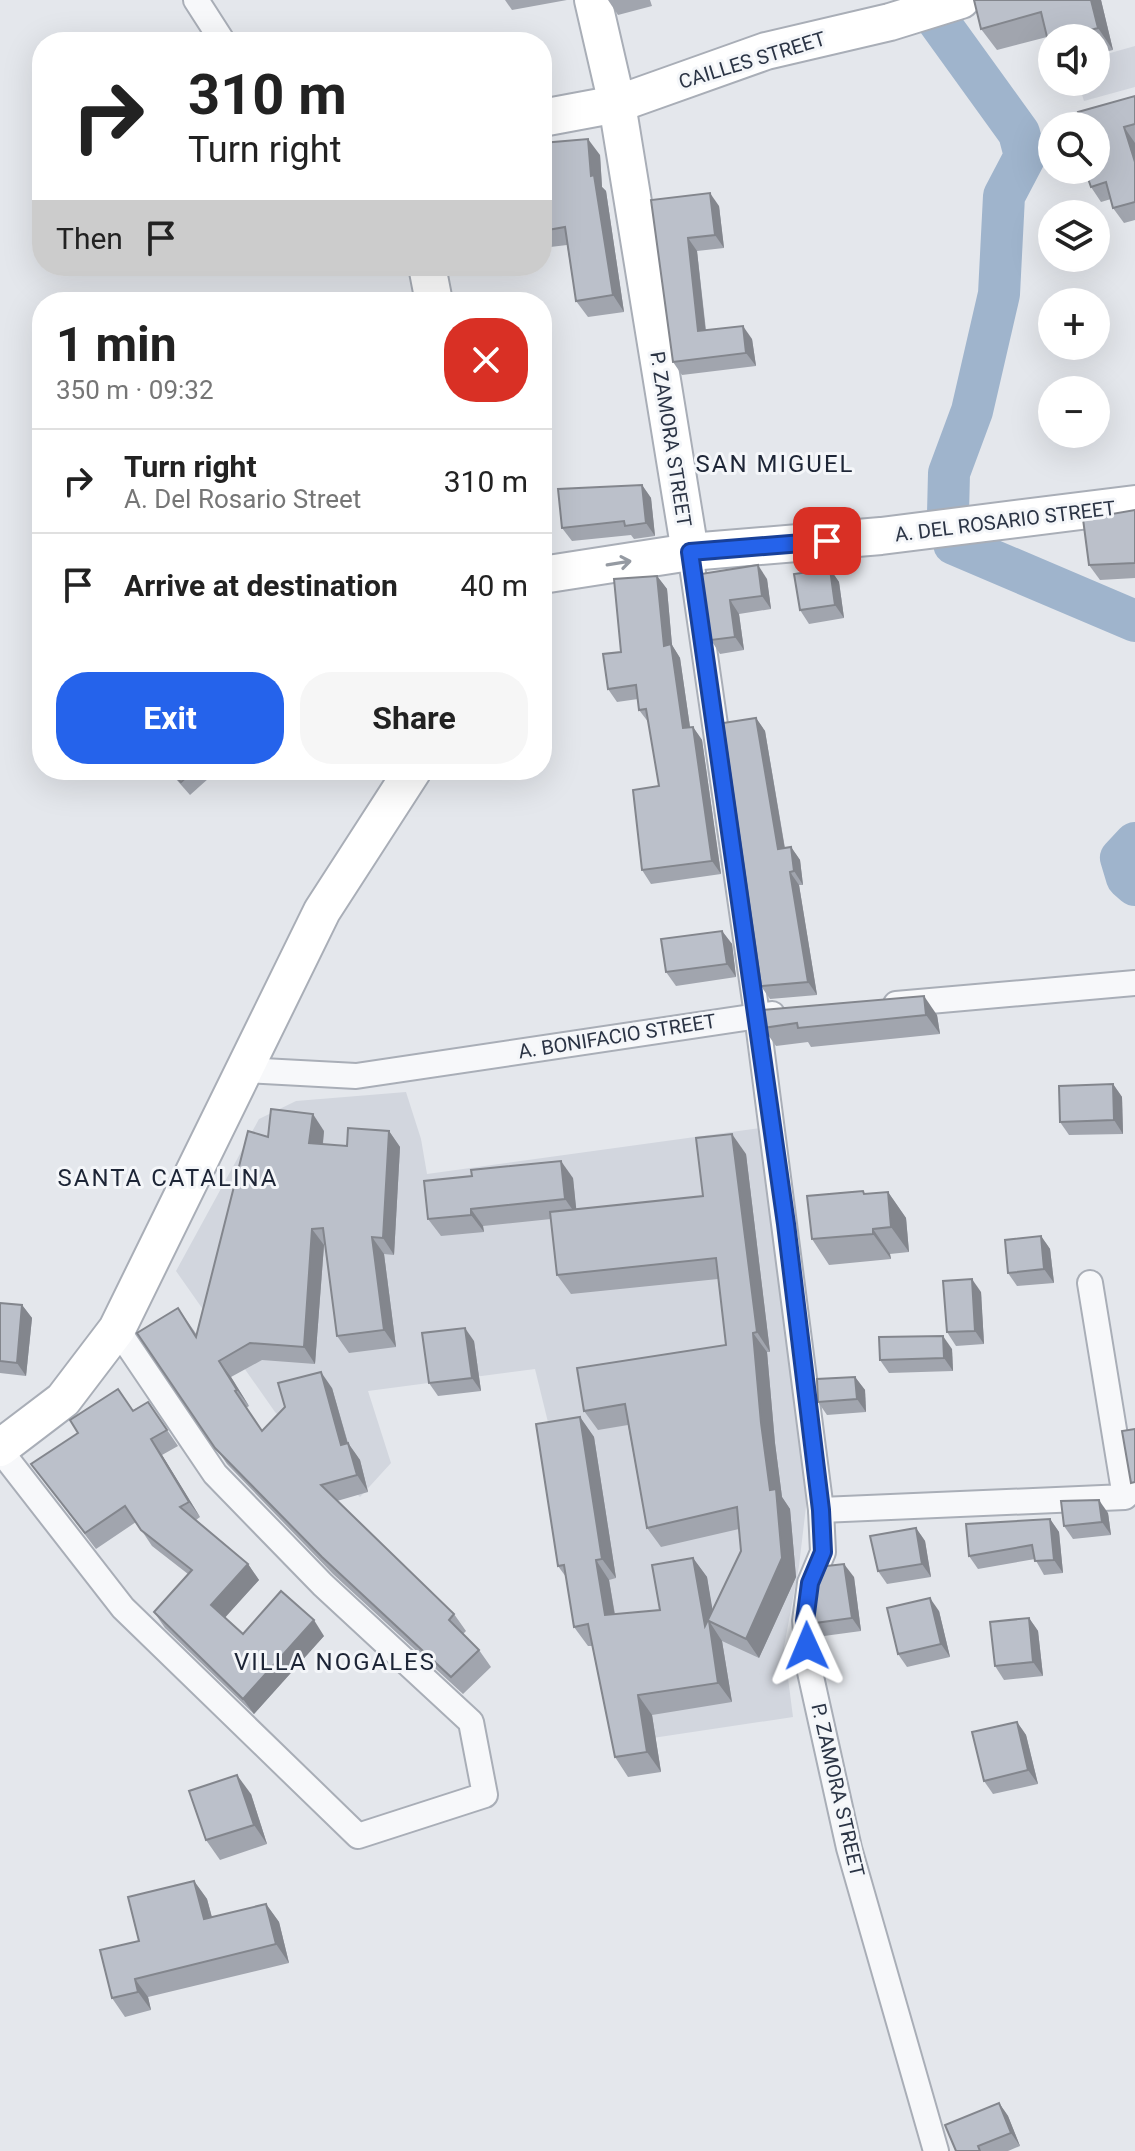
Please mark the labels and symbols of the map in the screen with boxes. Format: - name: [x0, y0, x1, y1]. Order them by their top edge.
- street label: CAILLES STREET: [676, 26, 828, 94]
- street label: P. ZAMORA STREET: [645, 350, 697, 529]
- district label: SAN MIGUEL: [696, 450, 854, 478]
- street label: A. DEL ROSARIO STREET: [893, 496, 1117, 546]
- pin: [793, 507, 861, 575]
- one-way arrow: [606, 555, 631, 570]
- street label: A. BONIFACIO STREET: [516, 1009, 718, 1063]
- district label: SANTA CATALINA: [58, 1164, 278, 1192]
- position arrow: [765, 1604, 849, 1688]
- district label: VILLA NOGALES: [234, 1648, 436, 1676]
- street label: P. ZAMORA STREET: [806, 1701, 870, 1879]

